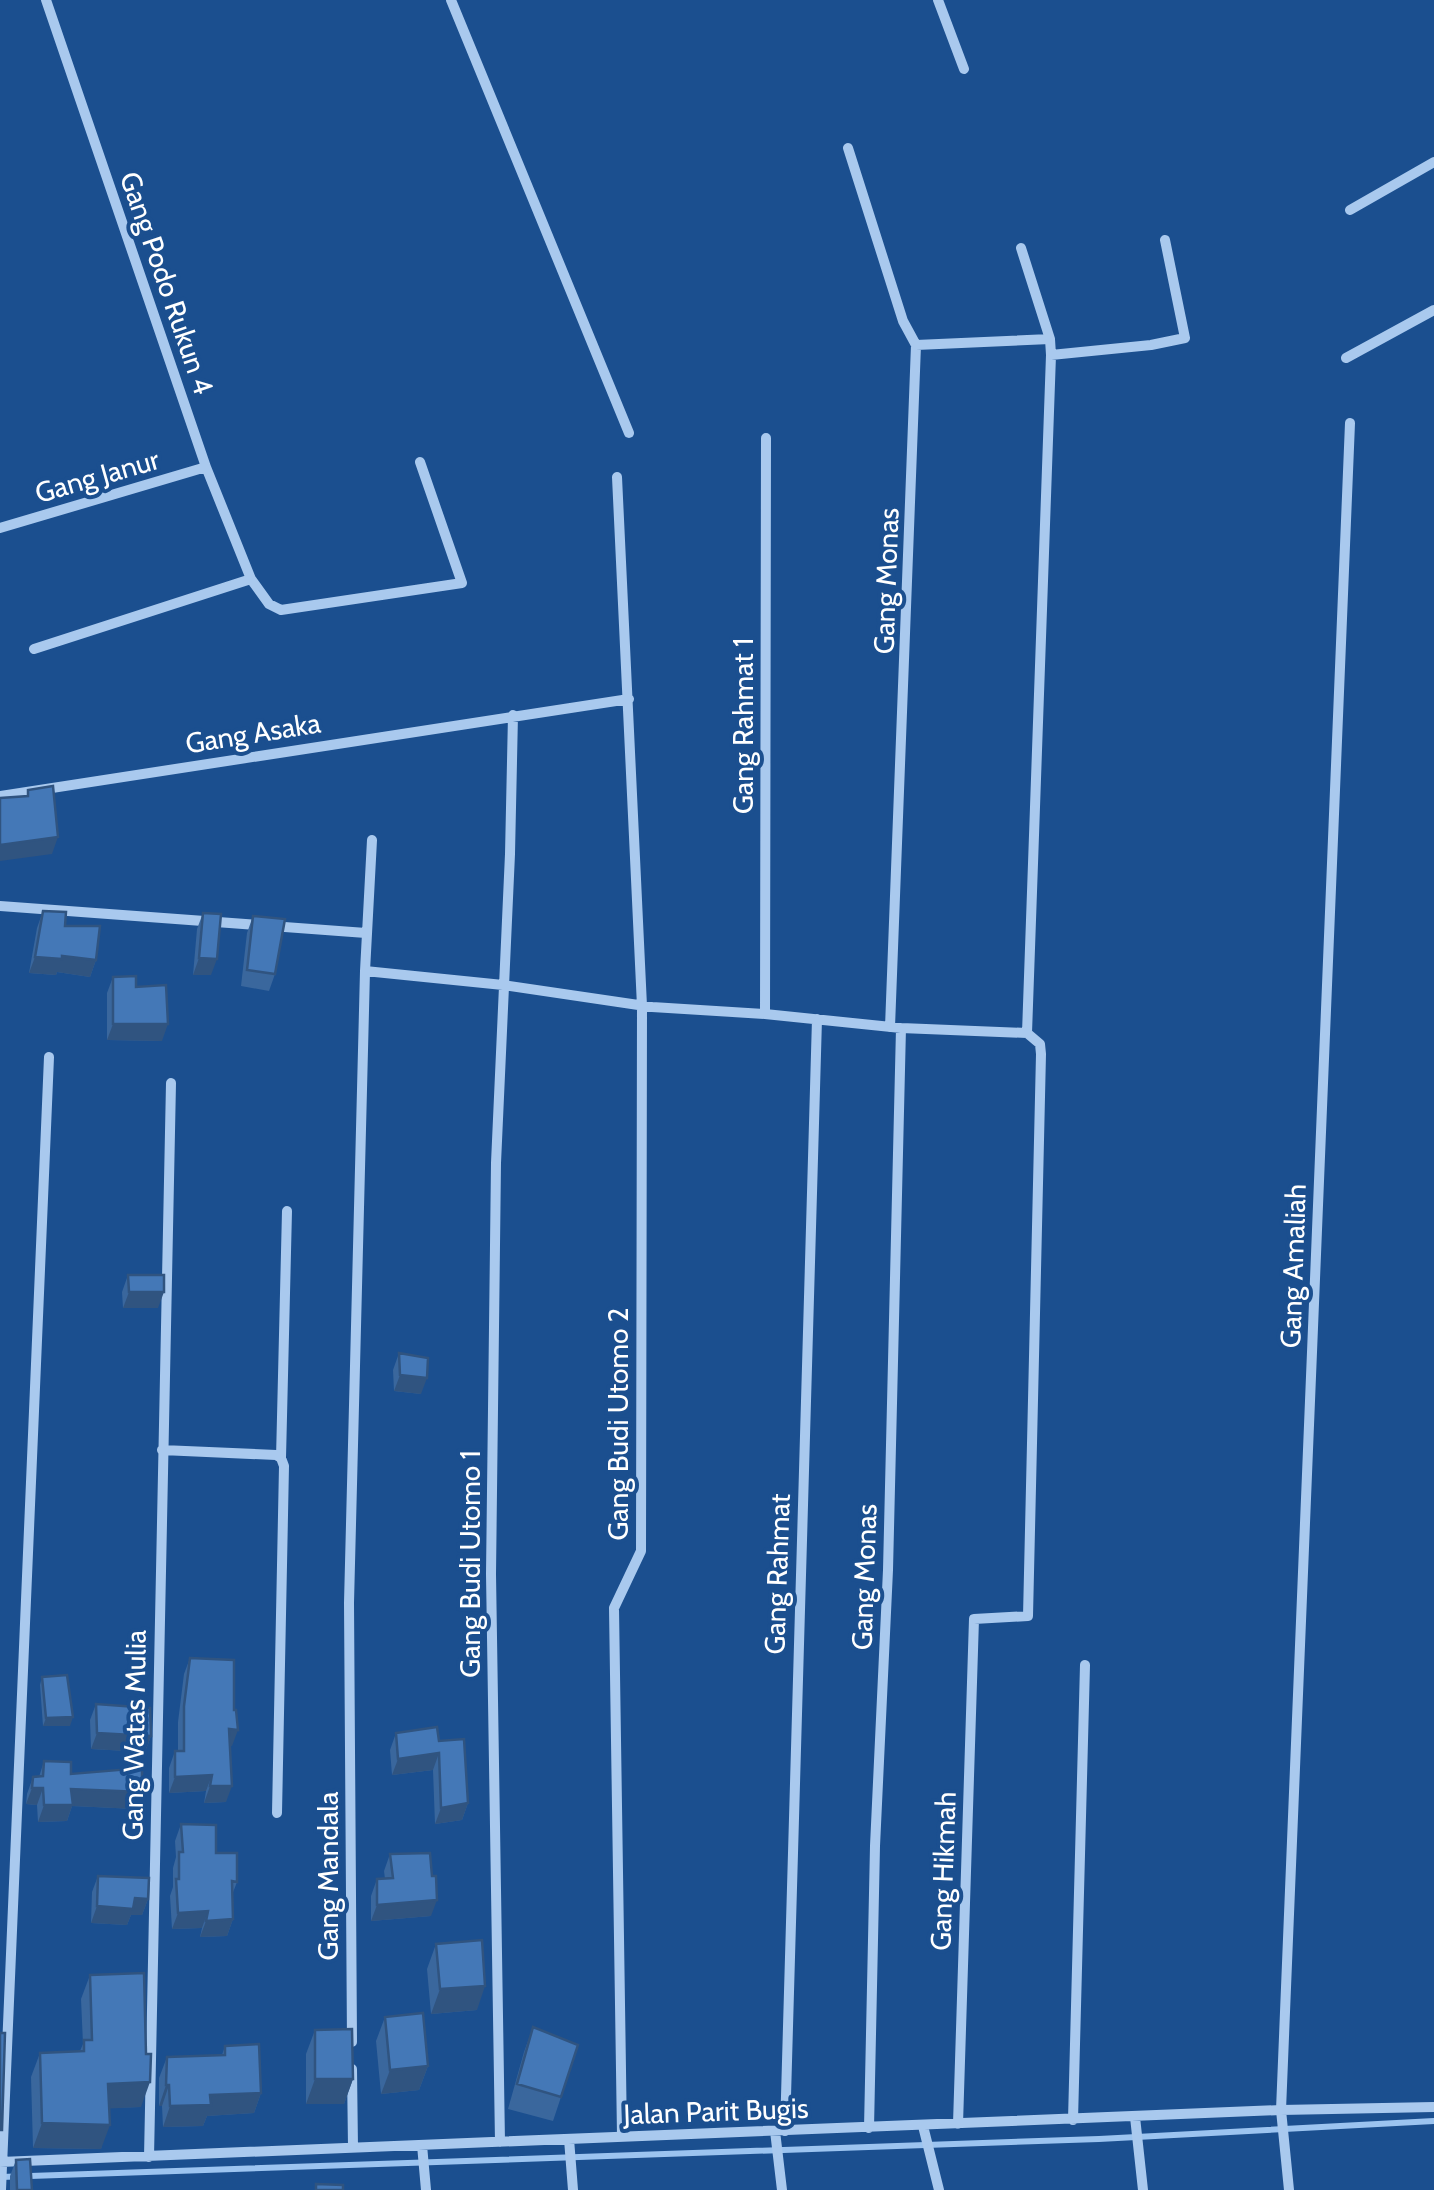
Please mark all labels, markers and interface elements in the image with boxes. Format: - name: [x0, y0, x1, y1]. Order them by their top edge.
- street label: Gang Podo Rukun 4: [113, 167, 221, 399]
- street label: Gang Janur: [31, 442, 163, 510]
- street label: Gang Monas: [866, 507, 906, 655]
- street label: Gang Rahmat 1: [726, 638, 760, 814]
- street label: Gang Asaka: [183, 705, 324, 760]
- street label: Gang Amaliah: [1273, 1183, 1313, 1349]
- street label: Gang Budi Utomo 2: [601, 1308, 635, 1540]
- street label: Gang Budi Utomo 1: [453, 1450, 487, 1678]
- street label: Gang Rahmat: [757, 1493, 797, 1655]
- street label: Gang Monas: [844, 1503, 884, 1651]
- street label: Gang Watas Mulia: [115, 1629, 153, 1841]
- street label: Gang Mandala: [311, 1791, 345, 1960]
- street label: Gang Hikmah: [923, 1791, 963, 1951]
- street label: Jalan Parit Bugis: [622, 2091, 809, 2131]

